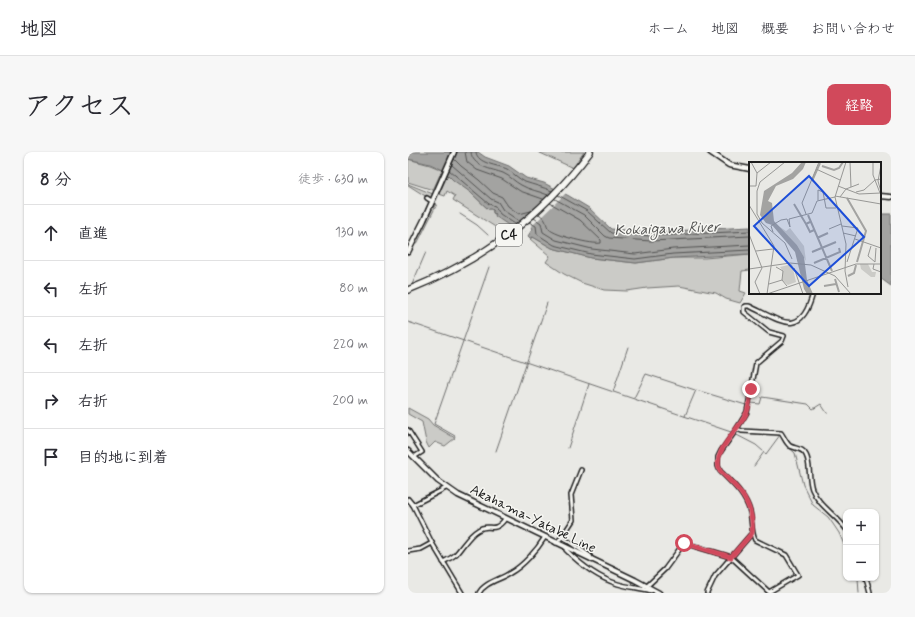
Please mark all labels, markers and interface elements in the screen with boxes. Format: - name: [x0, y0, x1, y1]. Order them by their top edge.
- text: 地図: [20, 17, 58, 42]
- text: ホーム: [648, 20, 689, 38]
- text: 地図: [711, 20, 739, 38]
- text: 概要: [761, 20, 789, 38]
- text: お問い合わせ: [811, 20, 895, 38]
- button: 経路: [827, 84, 891, 125]
- text: アクセス: [24, 89, 134, 126]
- inset map: [749, 162, 881, 294]
- text: 8 分: [40, 169, 71, 191]
- text: 徒歩 · 630 m: [298, 171, 368, 188]
- water label: Kokaigawa River: [614, 217, 722, 242]
- icon: ahead: [40, 222, 62, 244]
- text: 直進: [78, 224, 108, 244]
- text: 130 m: [335, 224, 368, 241]
- road number: C4: [496, 224, 522, 246]
- icon: left: [40, 278, 62, 300]
- text: 左折: [78, 280, 108, 300]
- text: 80 m: [339, 280, 368, 297]
- icon: left: [40, 334, 62, 356]
- text: 左折: [78, 336, 108, 356]
- text: 220 m: [333, 336, 368, 353]
- route end: [742, 380, 760, 398]
- icon: right: [40, 390, 62, 412]
- text: 右折: [78, 392, 108, 412]
- text: 200 m: [333, 392, 368, 409]
- icon: arrive: [40, 446, 62, 468]
- text: 目的地に到着: [78, 448, 168, 468]
- street label: Akahama-Yatabe Line: [467, 481, 599, 557]
- map controls: [843, 509, 879, 581]
- button: +: [843, 509, 879, 545]
- route start: [675, 534, 693, 552]
- button: −: [843, 545, 879, 581]

